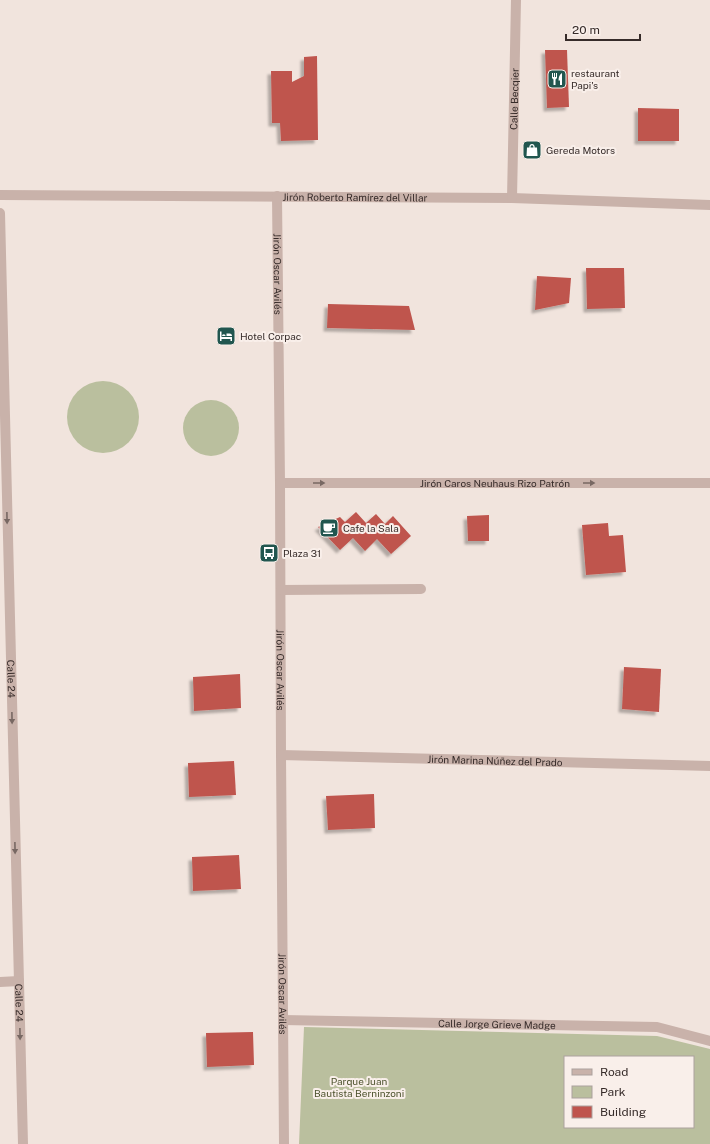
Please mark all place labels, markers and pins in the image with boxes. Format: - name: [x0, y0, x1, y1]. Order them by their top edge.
- place label: restaurant Papi's: [571, 67, 619, 91]
- restaurant icon: restaurant Papi's: [546, 68, 568, 90]
- shop icon: Gereda Motors: [521, 139, 543, 161]
- place label: Gereda Motors: [546, 144, 615, 156]
- hotel icon: Hotel Corpac: [215, 325, 237, 347]
- place label: Hotel Corpac: [240, 330, 301, 342]
- cafe icon: Cafe la Sala: [318, 517, 340, 539]
- place label: Cafe la Sala: [343, 522, 399, 534]
- bus stop icon: Plaza 31: [258, 542, 280, 564]
- place label: Plaza 31: [283, 547, 321, 559]

